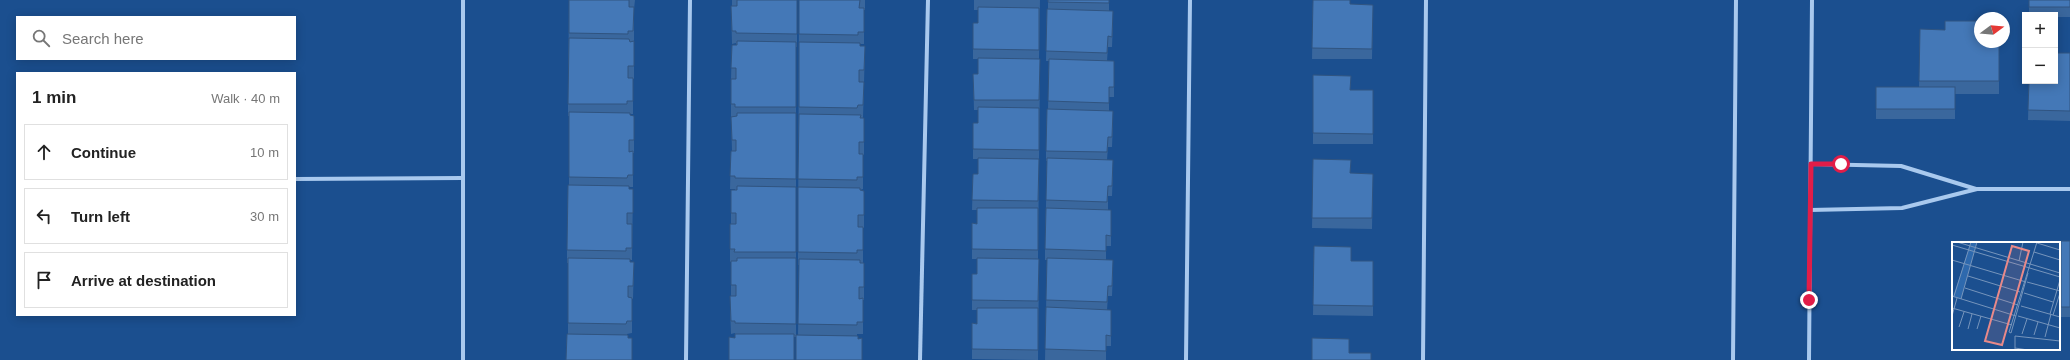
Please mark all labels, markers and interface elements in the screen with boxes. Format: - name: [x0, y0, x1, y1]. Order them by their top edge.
- north arrow: [1974, 12, 2010, 48]
- map controls: [2022, 12, 2058, 84]
- button: +: [2022, 12, 2058, 48]
- search box: [16, 16, 296, 60]
- icon: search: [30, 27, 52, 49]
- text: Search here: [62, 30, 144, 47]
- button: −: [2022, 48, 2058, 84]
- text: 1 min: [32, 88, 76, 107]
- text: Walk · 40 m: [211, 91, 280, 106]
- icon: ahead: [33, 141, 55, 163]
- text: Continue: [71, 144, 136, 161]
- text: 10 m: [250, 145, 279, 160]
- route start: [1832, 155, 1850, 173]
- icon: left: [33, 205, 55, 227]
- text: Turn left: [71, 208, 130, 225]
- text: 30 m: [250, 209, 279, 224]
- inset map: [1952, 242, 2060, 350]
- icon: arrive: [33, 269, 55, 291]
- text: Arrive at destination: [71, 272, 216, 289]
- route end: [1800, 291, 1818, 309]

